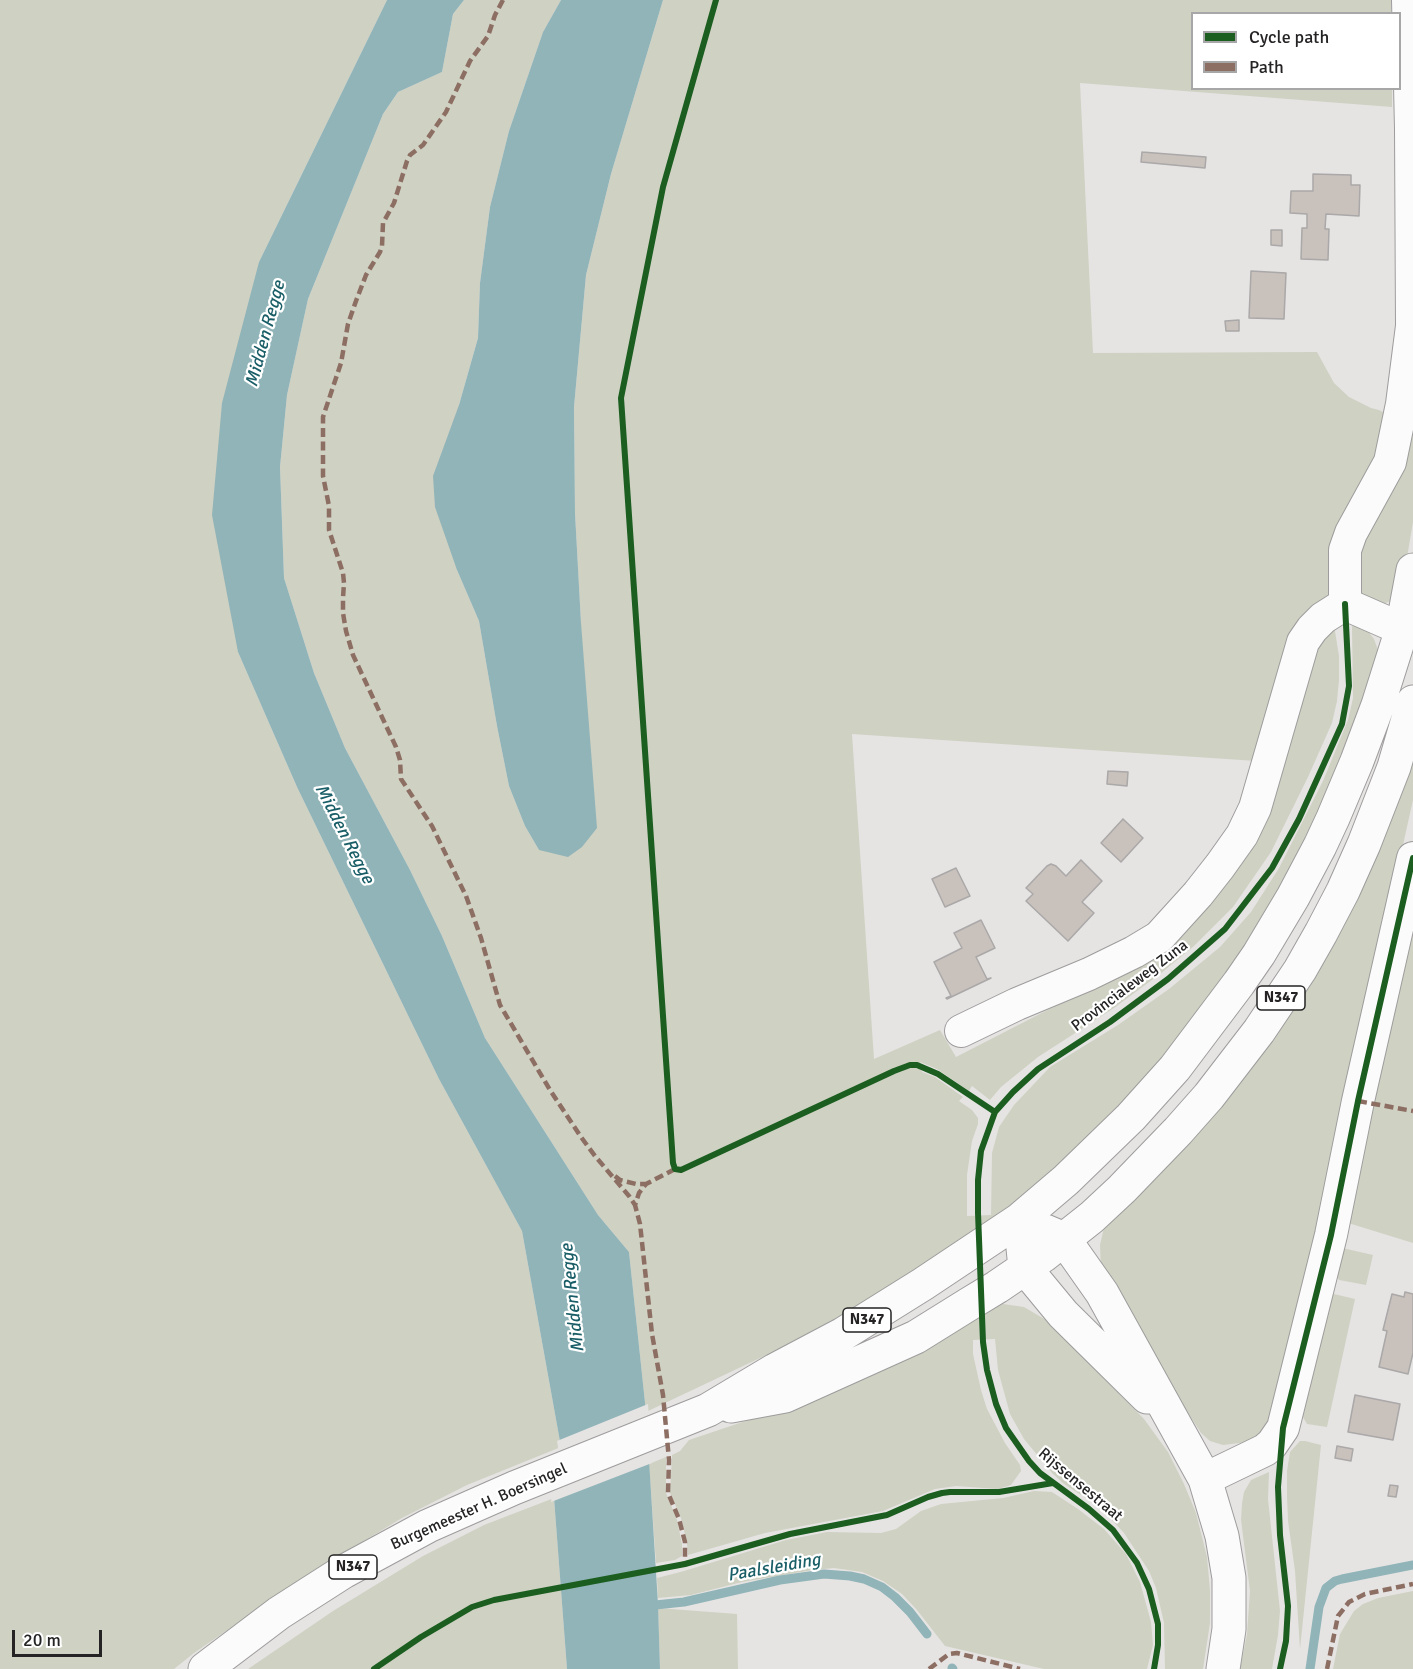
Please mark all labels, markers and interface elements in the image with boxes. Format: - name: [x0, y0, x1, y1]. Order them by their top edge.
- legend: [1191, 12, 1401, 90]
- text: Cycle path: [1249, 26, 1329, 48]
- text: Path: [1249, 56, 1284, 78]
- water label: Midden Regge: [241, 279, 291, 389]
- water label: Midden Regge: [310, 781, 378, 887]
- street label: Provincialeweg Zuna: [1068, 936, 1192, 1036]
- road number: N347: [1257, 986, 1305, 1010]
- water label: Midden Regge: [557, 1243, 589, 1353]
- road number: N347: [843, 1308, 891, 1332]
- street label: Rijssensestraat: [1034, 1444, 1126, 1526]
- street label: Burgemeester H. Boersingel: [388, 1459, 570, 1555]
- water label: Paalsleiding: [726, 1549, 822, 1587]
- road number: N347: [329, 1555, 377, 1579]
- scale bar: [15, 1618, 105, 1656]
- text: 20 m: [23, 1629, 61, 1651]

